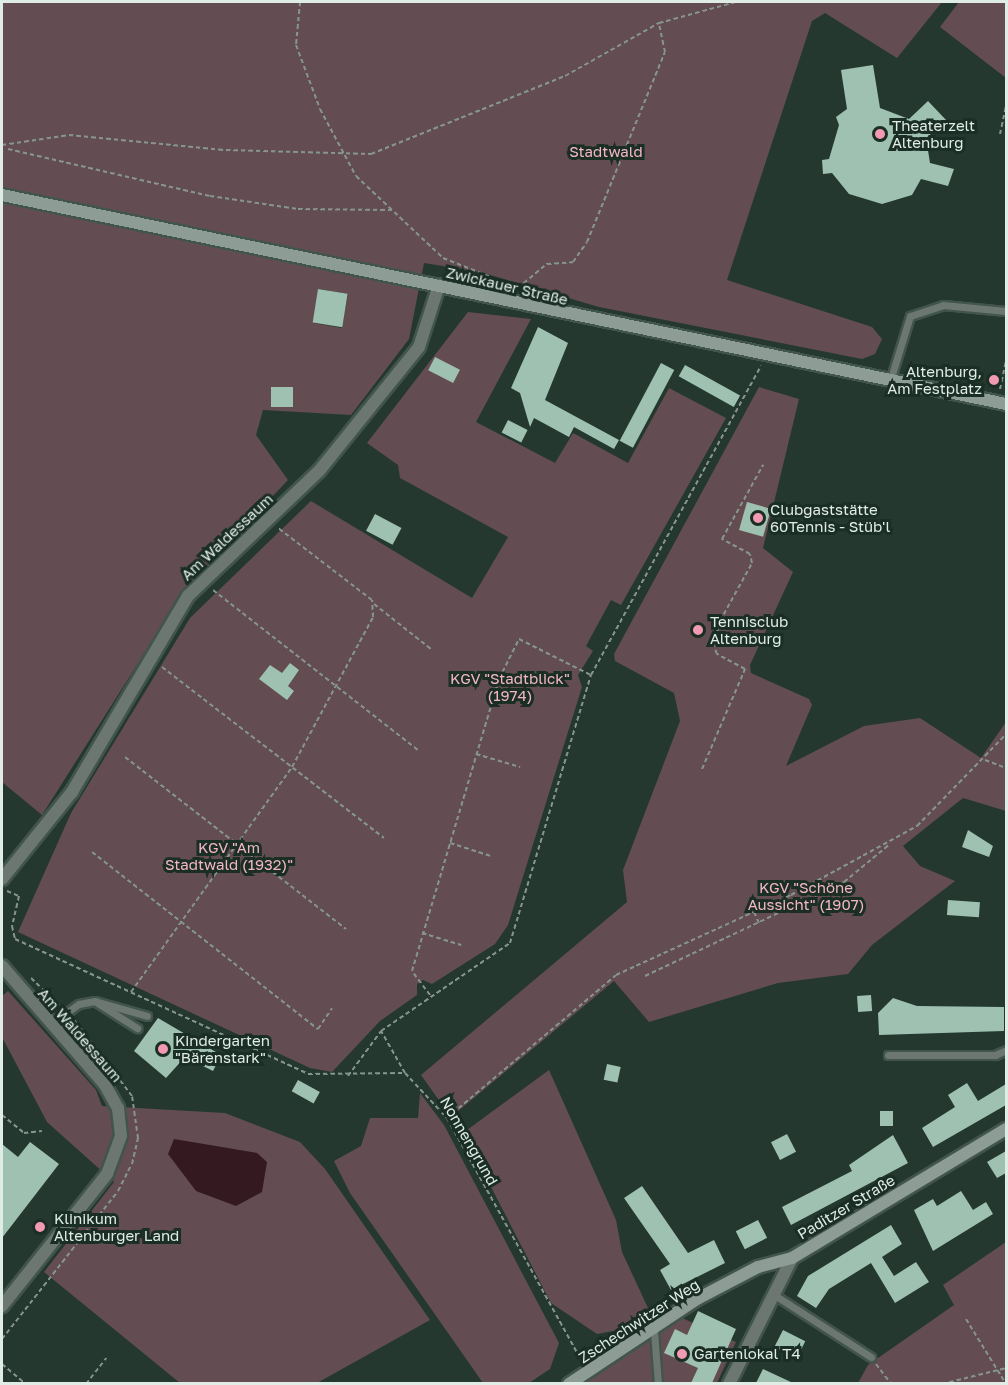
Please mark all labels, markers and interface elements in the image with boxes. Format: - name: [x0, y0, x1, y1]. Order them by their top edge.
- place label: Theaterzelt Altenburg: [892, 116, 975, 151]
- marker: Theaterzelt Altenburg: [873, 127, 887, 141]
- park label: Stadtwald: [569, 143, 643, 161]
- street label: Zwickauer Straße: [445, 263, 569, 309]
- place label: Altenburg, Am Festplatz: [887, 362, 982, 397]
- marker: Altenburg, Am Festplatz: [987, 373, 1001, 387]
- street label: Am Waldessaum: [177, 490, 277, 584]
- place label: Clubgaststätte 60Tennis - Stüb'l: [770, 500, 890, 535]
- marker: Clubgaststätte 60Tennis - Stüb'l: [751, 511, 765, 525]
- place label: Tennisclub Altenburg: [710, 612, 788, 647]
- marker: Tennisclub Altenburg: [691, 623, 705, 637]
- park label: KGV "Stadtblick" (1974): [450, 669, 570, 704]
- park label: KGV "Am Stadtwald (1932)": [165, 838, 293, 873]
- park label: KGV "Schöne Aussicht" (1907): [748, 878, 864, 913]
- street label: Am Waldessaum: [34, 984, 126, 1086]
- place label: Kindergarten "Bärenstark": [175, 1031, 270, 1066]
- marker: Kindergarten "Bärenstark": [156, 1042, 170, 1056]
- street label: Nonnengrund: [436, 1093, 502, 1189]
- street label: Paditzer Straße: [794, 1171, 898, 1243]
- place label: Klinikum Altenburger Land: [54, 1209, 179, 1244]
- marker: Klinikum Altenburger Land: [31, 1218, 49, 1236]
- street label: Zschechwitzer Weg: [575, 1275, 703, 1367]
- place label: Gartenlokal T4: [694, 1345, 801, 1363]
- marker: Gartenlokal T4: [675, 1347, 689, 1361]

